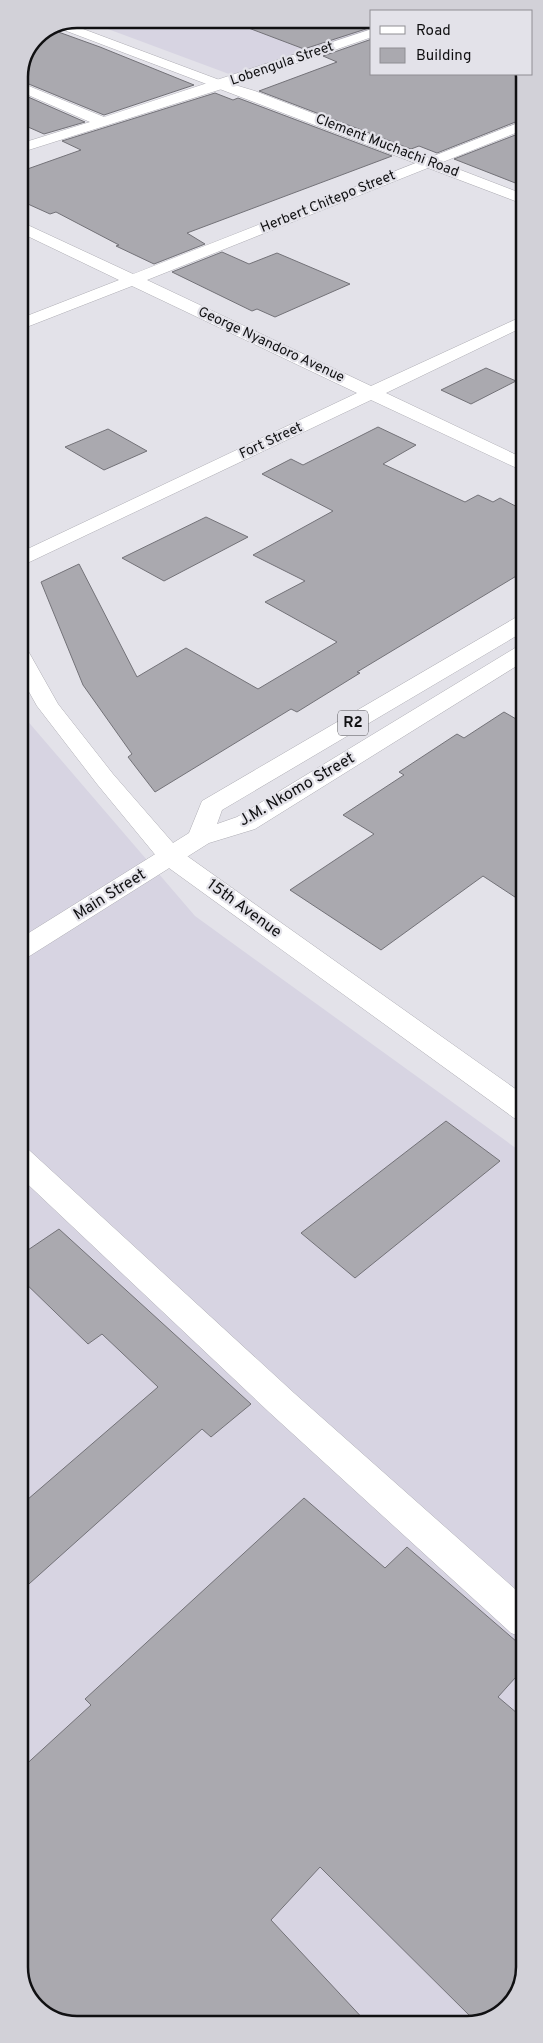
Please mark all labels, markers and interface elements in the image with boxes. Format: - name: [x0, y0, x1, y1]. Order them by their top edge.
- legend: [370, 10, 533, 75]
- text: Road: [416, 22, 451, 41]
- street label: Lobengula Street: [228, 38, 336, 90]
- text: Building: [416, 47, 471, 66]
- street label: Clement Muchachi Road: [313, 111, 461, 181]
- street label: Herbert Chitepo Street: [258, 167, 398, 237]
- street label: George Nyandoro Avenue: [195, 304, 347, 386]
- street label: Fort Street: [237, 419, 305, 463]
- road number: R2: [338, 710, 368, 736]
- street label: J.M. Nkomo Street: [235, 749, 359, 831]
- street label: Main Street: [70, 865, 150, 925]
- street label: 15th Avenue: [203, 875, 285, 943]

